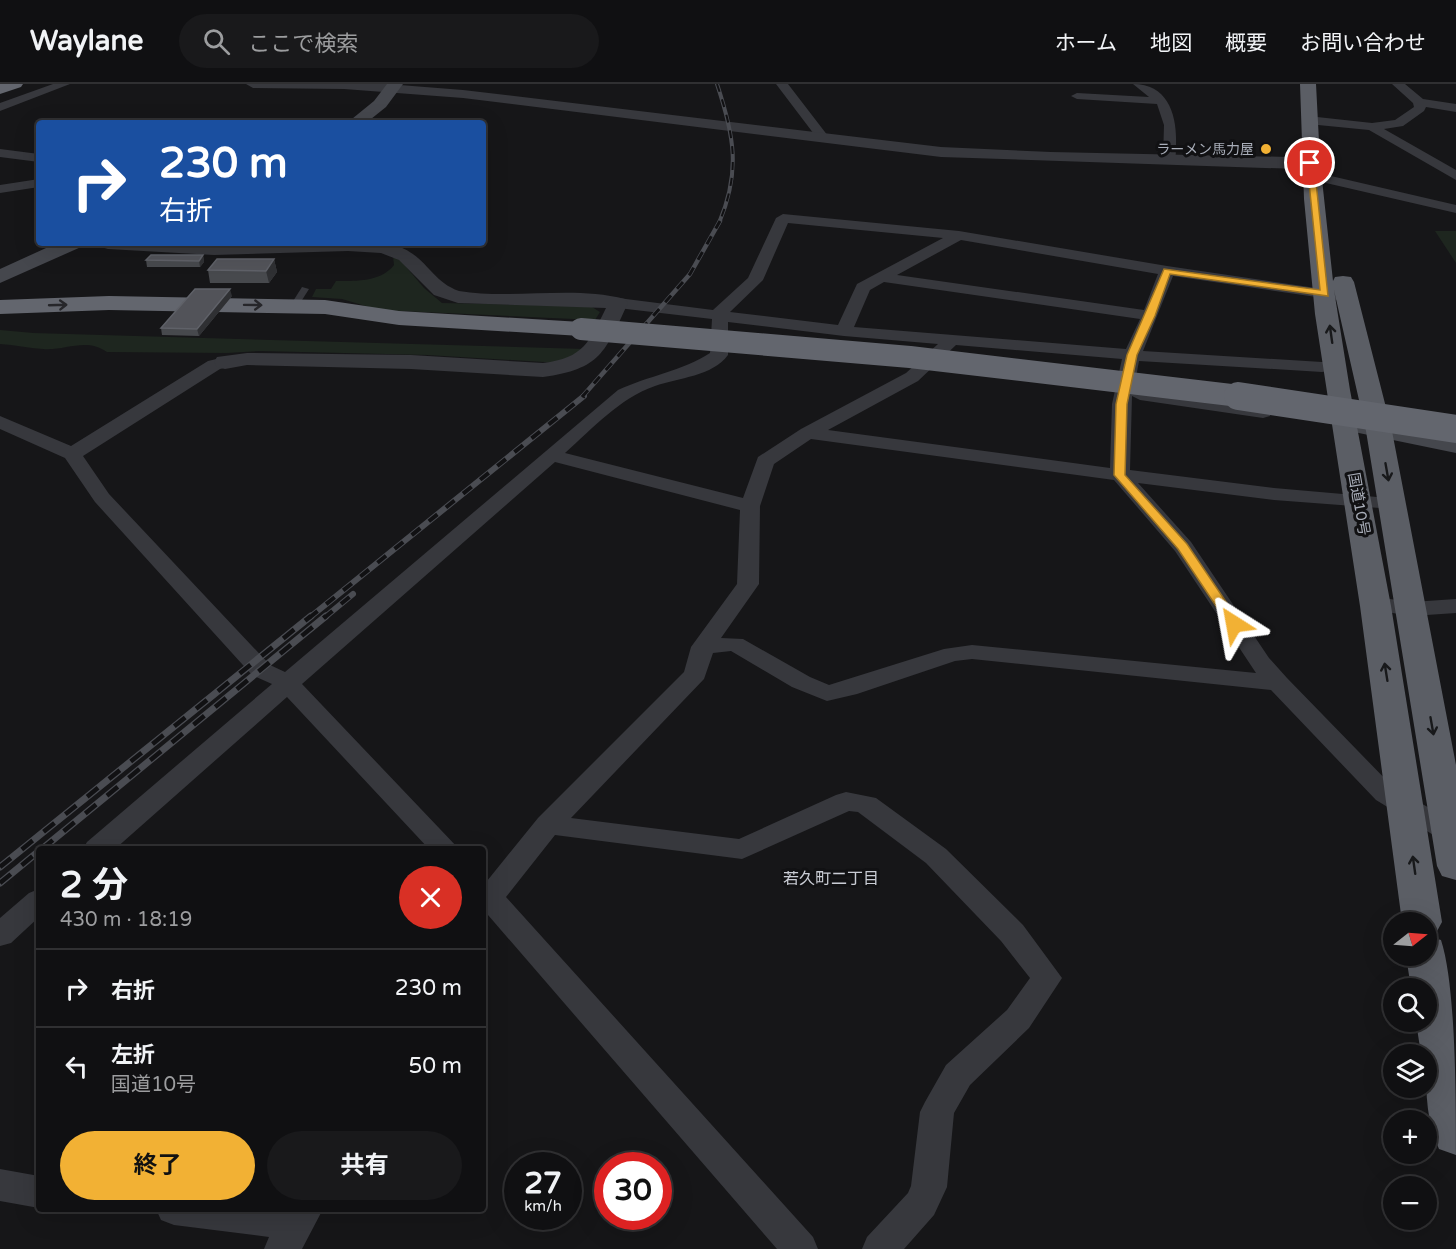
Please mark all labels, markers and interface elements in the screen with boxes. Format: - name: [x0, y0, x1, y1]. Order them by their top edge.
- search box: [179, 14, 599, 68]
- text: Waylane: [30, 24, 143, 58]
- icon: search: [200, 25, 233, 58]
- text: ここで検索: [248, 31, 358, 57]
- text: ホーム: [1055, 31, 1117, 56]
- text: 地図: [1150, 31, 1192, 56]
- text: 概要: [1225, 31, 1267, 56]
- text: お問い合わせ: [1300, 31, 1426, 56]
- pin: [1284, 137, 1335, 188]
- text: 230 m: [159, 138, 288, 189]
- place label: ラーメン馬力屋: [1157, 141, 1254, 158]
- marker: ラーメン馬力屋: [1259, 142, 1273, 156]
- icon: right: [60, 144, 138, 222]
- icon: arrive: [1293, 146, 1326, 179]
- text: 右折: [159, 195, 213, 228]
- one-way arrow: [48, 299, 68, 311]
- one-way arrow: [243, 300, 263, 311]
- one-way arrow: [1325, 325, 1336, 345]
- one-way arrow: [1382, 461, 1393, 481]
- street label: 国道10号: [1345, 471, 1373, 537]
- position arrow: [1202, 592, 1266, 656]
- one-way arrow: [1380, 662, 1391, 682]
- one-way arrow: [1427, 716, 1438, 735]
- one-way arrow: [1409, 855, 1420, 875]
- text: 2 分: [60, 864, 128, 907]
- button: close: [399, 866, 462, 929]
- district label: 若久町二丁目: [783, 869, 879, 889]
- text: 430 m · 18:19: [60, 908, 192, 932]
- north arrow: [1383, 912, 1437, 966]
- map controls: [1383, 912, 1437, 1230]
- icon: right: [60, 972, 93, 1005]
- text: 230 m: [395, 975, 462, 1001]
- text: 右折: [111, 978, 155, 1004]
- button: search: [1383, 978, 1437, 1032]
- text: 左折: [111, 1042, 155, 1068]
- button: layers: [1383, 1044, 1437, 1098]
- icon: left: [60, 1050, 93, 1083]
- text: 50 m: [408, 1053, 462, 1079]
- text: 国道10号: [111, 1073, 196, 1097]
- button: +: [1383, 1110, 1437, 1164]
- button: 終了: [60, 1131, 255, 1200]
- button: 共有: [267, 1131, 462, 1200]
- speed limit sign: 30: [594, 1152, 672, 1230]
- text: 27: [524, 1165, 562, 1202]
- button: −: [1383, 1176, 1437, 1230]
- text: km/h: [524, 1197, 562, 1215]

